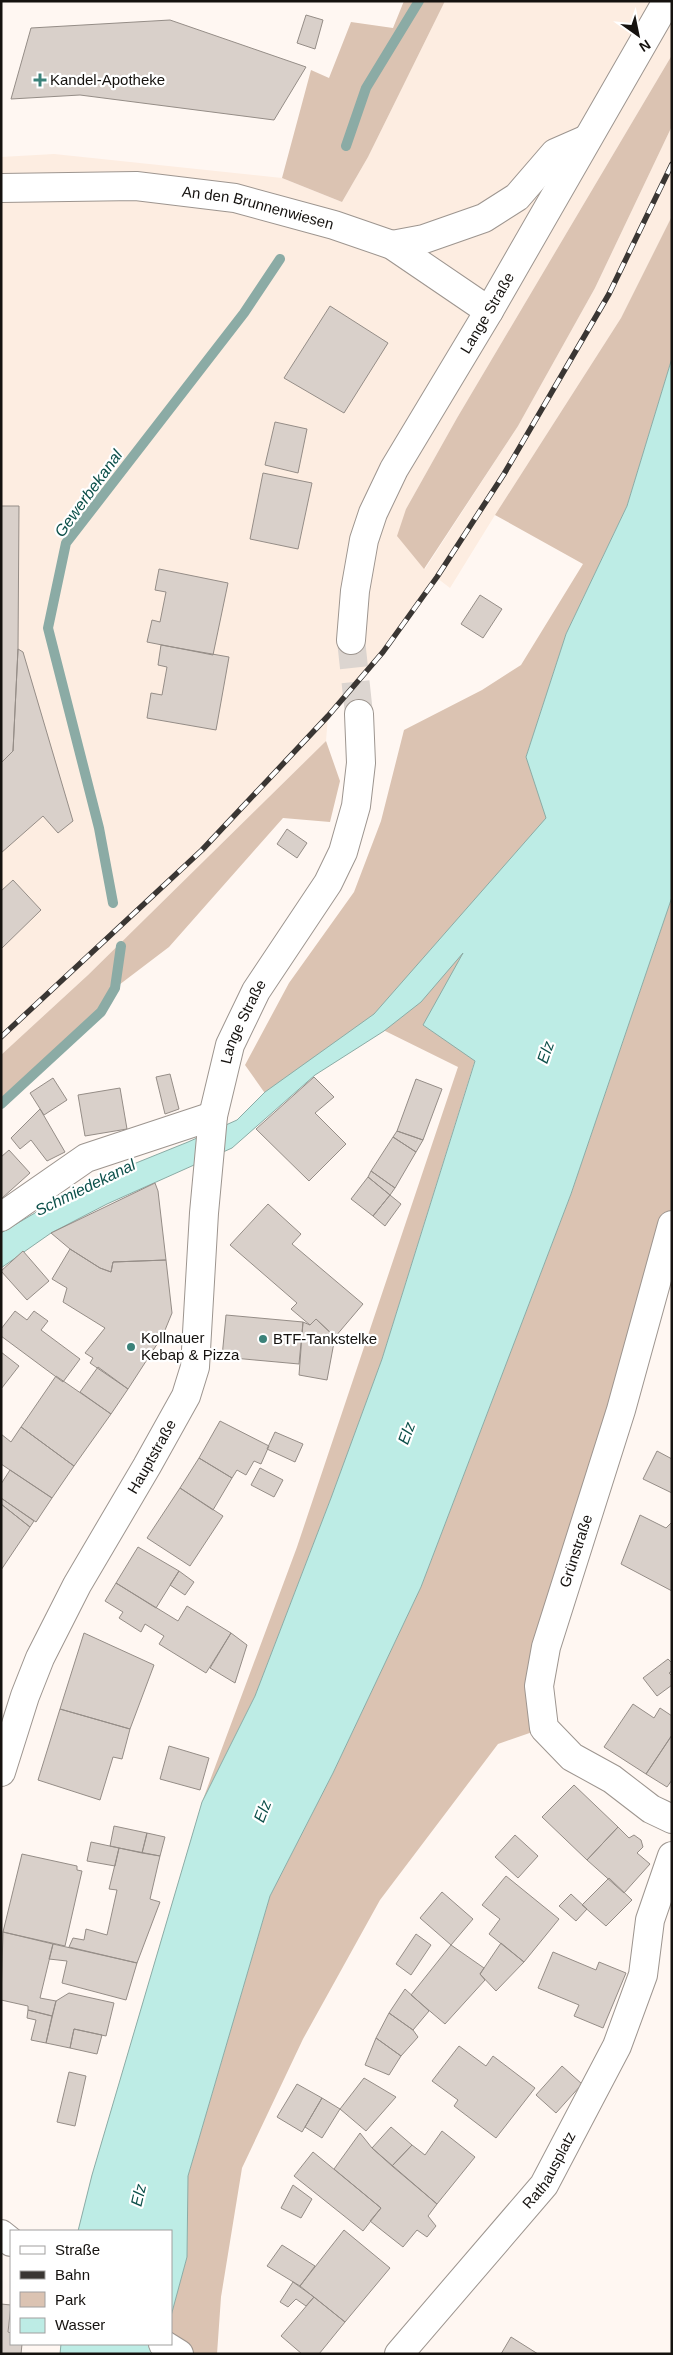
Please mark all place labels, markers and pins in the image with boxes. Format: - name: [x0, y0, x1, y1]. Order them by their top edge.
- place label: Kandel-Apotheke: [50, 71, 165, 88]
- marker: Kandel-Apotheke: [34, 74, 46, 86]
- place label: Kollnauer Kebap & Pizza: [141, 1329, 240, 1363]
- place label: BTF-Tankstelke: [273, 1330, 377, 1347]
- marker: BTF-Tankstelke: [257, 1333, 269, 1345]
- marker: Kollnauer Kebap & Pizza: [125, 1341, 137, 1353]

